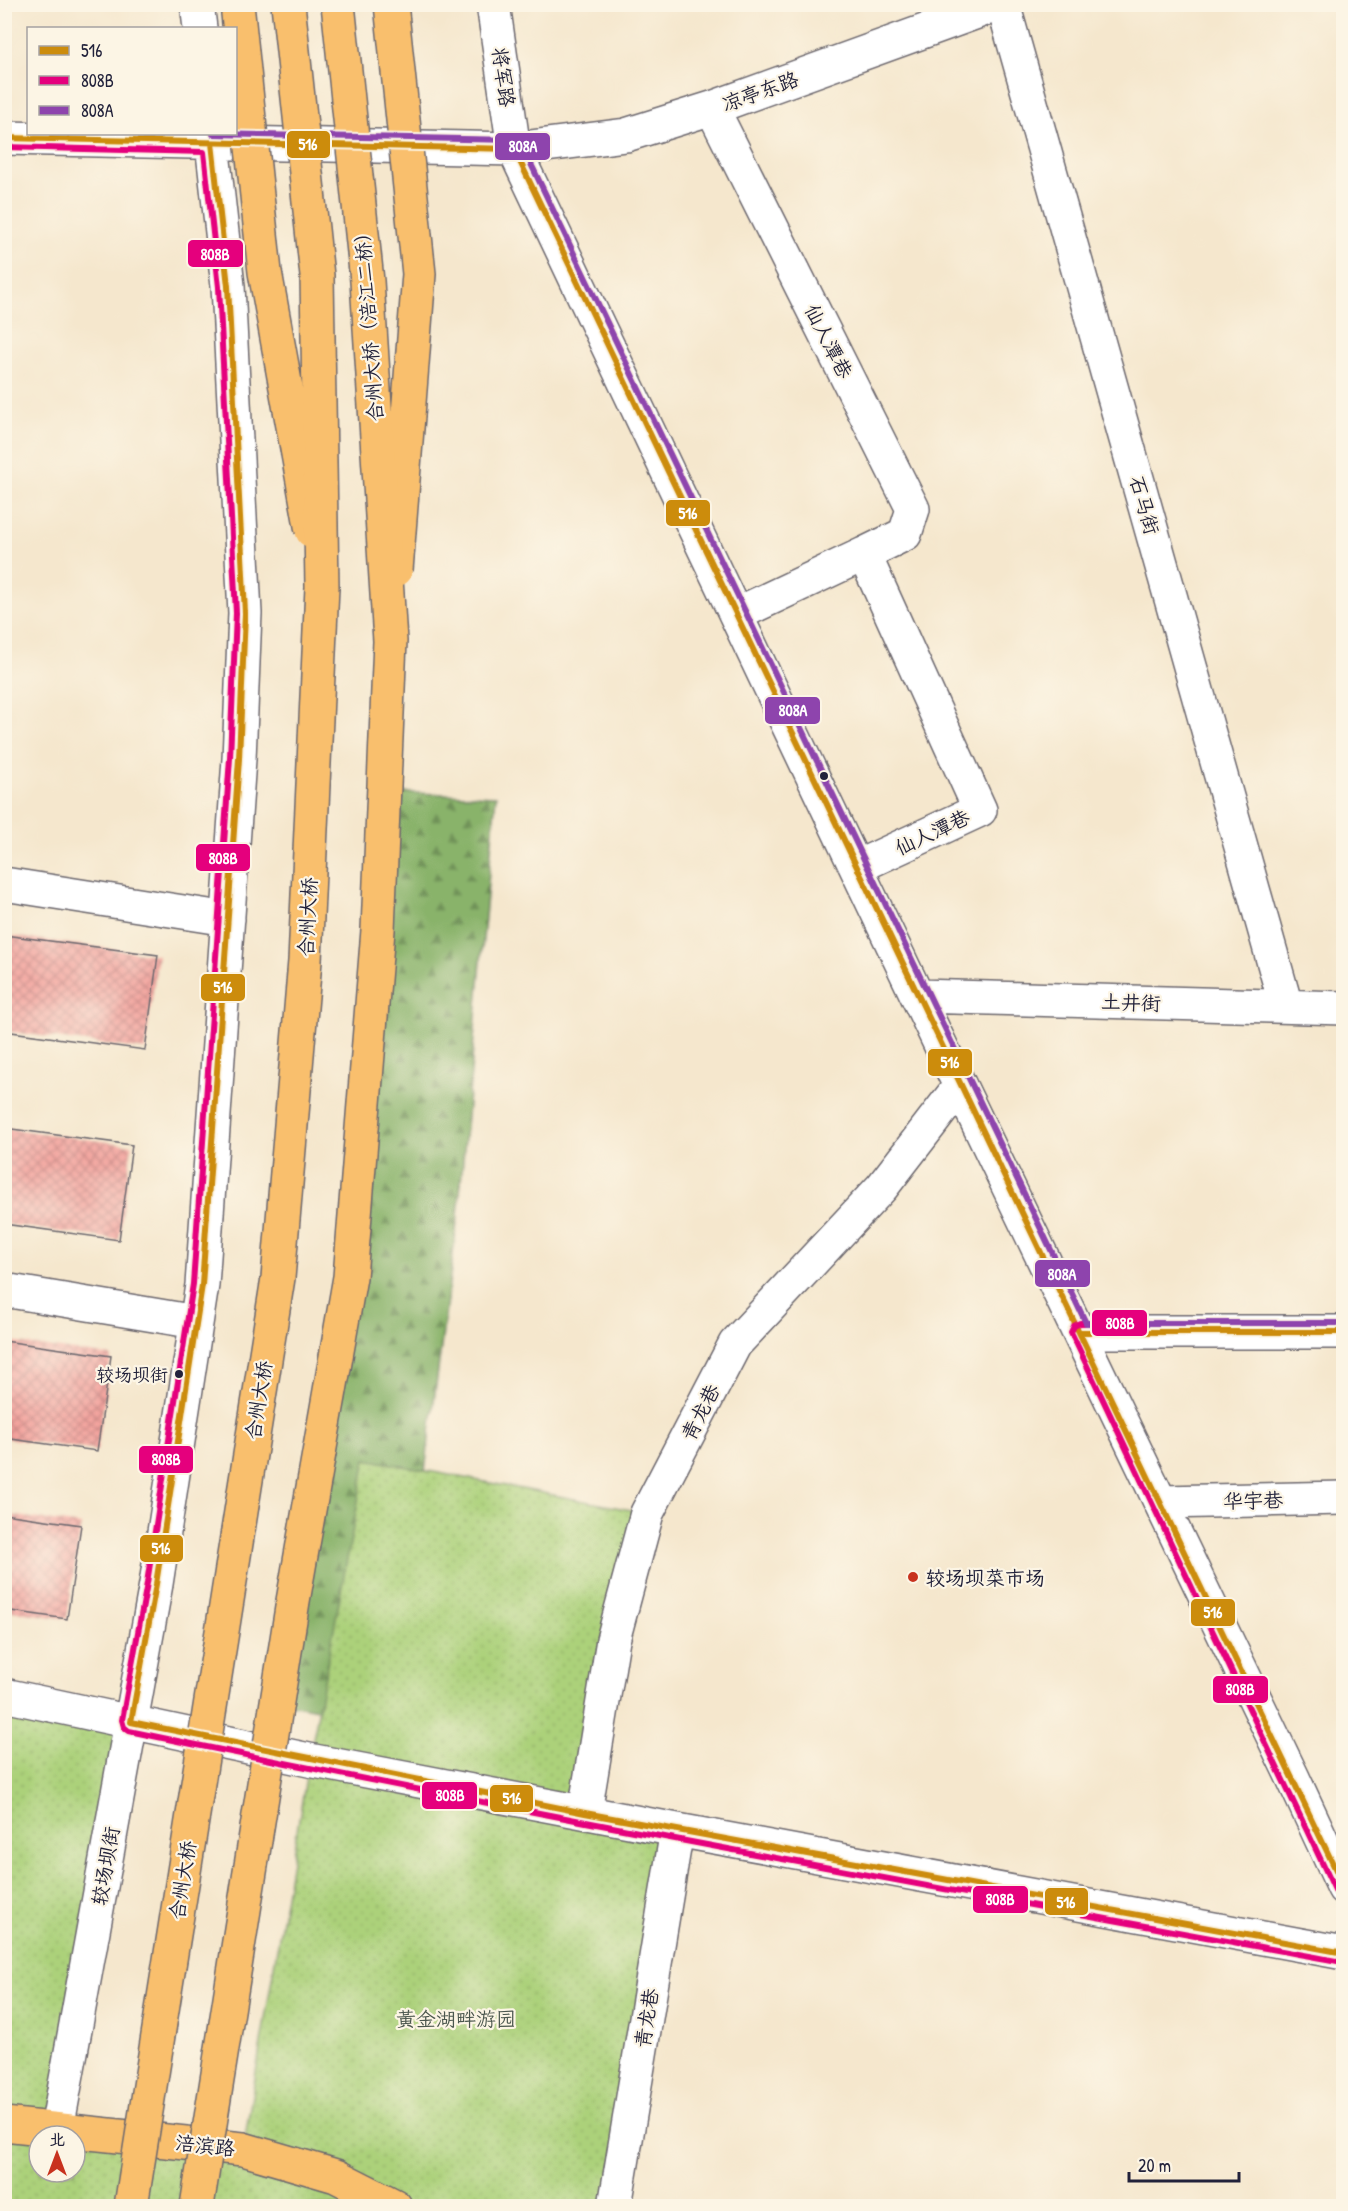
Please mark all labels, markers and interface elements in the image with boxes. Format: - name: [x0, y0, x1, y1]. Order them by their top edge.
- legend: [27, 27, 237, 135]
- text: 516: [81, 38, 102, 63]
- street label: 将军路: [486, 45, 522, 110]
- street label: 凉亭东路: [718, 64, 803, 117]
- text: 808B: [81, 68, 114, 93]
- text: 808A: [81, 98, 114, 123]
- line badge: 516: [286, 130, 331, 159]
- line badge: 808A: [494, 132, 551, 161]
- text: 516: [299, 133, 318, 155]
- text: 808A: [509, 135, 538, 157]
- street label: 合州大桥（涪江二桥）: [348, 221, 388, 423]
- line badge: 808B: [187, 239, 244, 268]
- text: 808B: [200, 243, 230, 265]
- street label: 仙人潭巷: [799, 299, 860, 384]
- street label: 石马街: [1124, 472, 1166, 538]
- line badge: 516: [665, 499, 711, 527]
- text: 516: [679, 502, 698, 524]
- line badge: 808A: [764, 696, 821, 725]
- text: 808A: [779, 699, 808, 721]
- unlabelled marker: [818, 770, 830, 782]
- street label: 仙人潭巷: [890, 802, 975, 861]
- line badge: 808B: [195, 843, 251, 872]
- text: 808B: [208, 847, 238, 869]
- street label: 合州大桥: [291, 876, 323, 958]
- line badge: 516: [200, 973, 246, 1002]
- text: 516: [214, 976, 233, 998]
- street label: 土井街: [1101, 987, 1161, 1017]
- line badge: 516: [927, 1048, 973, 1077]
- text: 516: [941, 1051, 960, 1073]
- line badge: 808A: [1034, 1259, 1091, 1288]
- text: 808A: [1048, 1263, 1077, 1285]
- line badge: 808B: [1091, 1309, 1148, 1337]
- text: 808B: [1105, 1312, 1135, 1334]
- street label: 合州大桥: [238, 1358, 278, 1442]
- place label: 较场坝街: [96, 1362, 168, 1387]
- marker: 较场坝街: [173, 1368, 185, 1380]
- street label: 青龙巷: [674, 1378, 726, 1445]
- line badge: 808B: [138, 1445, 194, 1474]
- text: 808B: [151, 1448, 181, 1470]
- street label: 华宇巷: [1223, 1486, 1284, 1514]
- line badge: 516: [139, 1534, 184, 1563]
- text: 516: [152, 1537, 171, 1559]
- place label: 较场坝菜市场: [925, 1564, 1045, 1591]
- marker: 较场坝菜市场: [906, 1570, 920, 1584]
- line badge: 516: [1190, 1598, 1236, 1627]
- text: 516: [1204, 1601, 1223, 1623]
- line badge: 808B: [1212, 1675, 1269, 1704]
- text: 808B: [1225, 1678, 1255, 1700]
- line badge: 808B: [421, 1781, 478, 1810]
- text: 808B: [435, 1784, 465, 1806]
- line badge: 516: [489, 1784, 534, 1813]
- text: 516: [503, 1787, 522, 1809]
- street label: 较场坝街: [85, 1824, 125, 1908]
- street label: 合州大桥: [162, 1838, 202, 1922]
- line badge: 808B: [972, 1885, 1029, 1914]
- line badge: 516: [1044, 1887, 1089, 1916]
- text: 808B: [985, 1888, 1015, 1910]
- text: 516: [1057, 1891, 1076, 1913]
- street label: 青龙巷: [628, 1985, 664, 2050]
- park label: 黄金湖畔游园: [396, 2005, 516, 2032]
- north arrow: [27, 2124, 87, 2184]
- text: 北: [49, 2128, 65, 2150]
- street label: 涪滨路: [174, 2128, 237, 2162]
- scale bar: [1129, 2145, 1238, 2183]
- text: 20 m: [1138, 2153, 1171, 2178]

